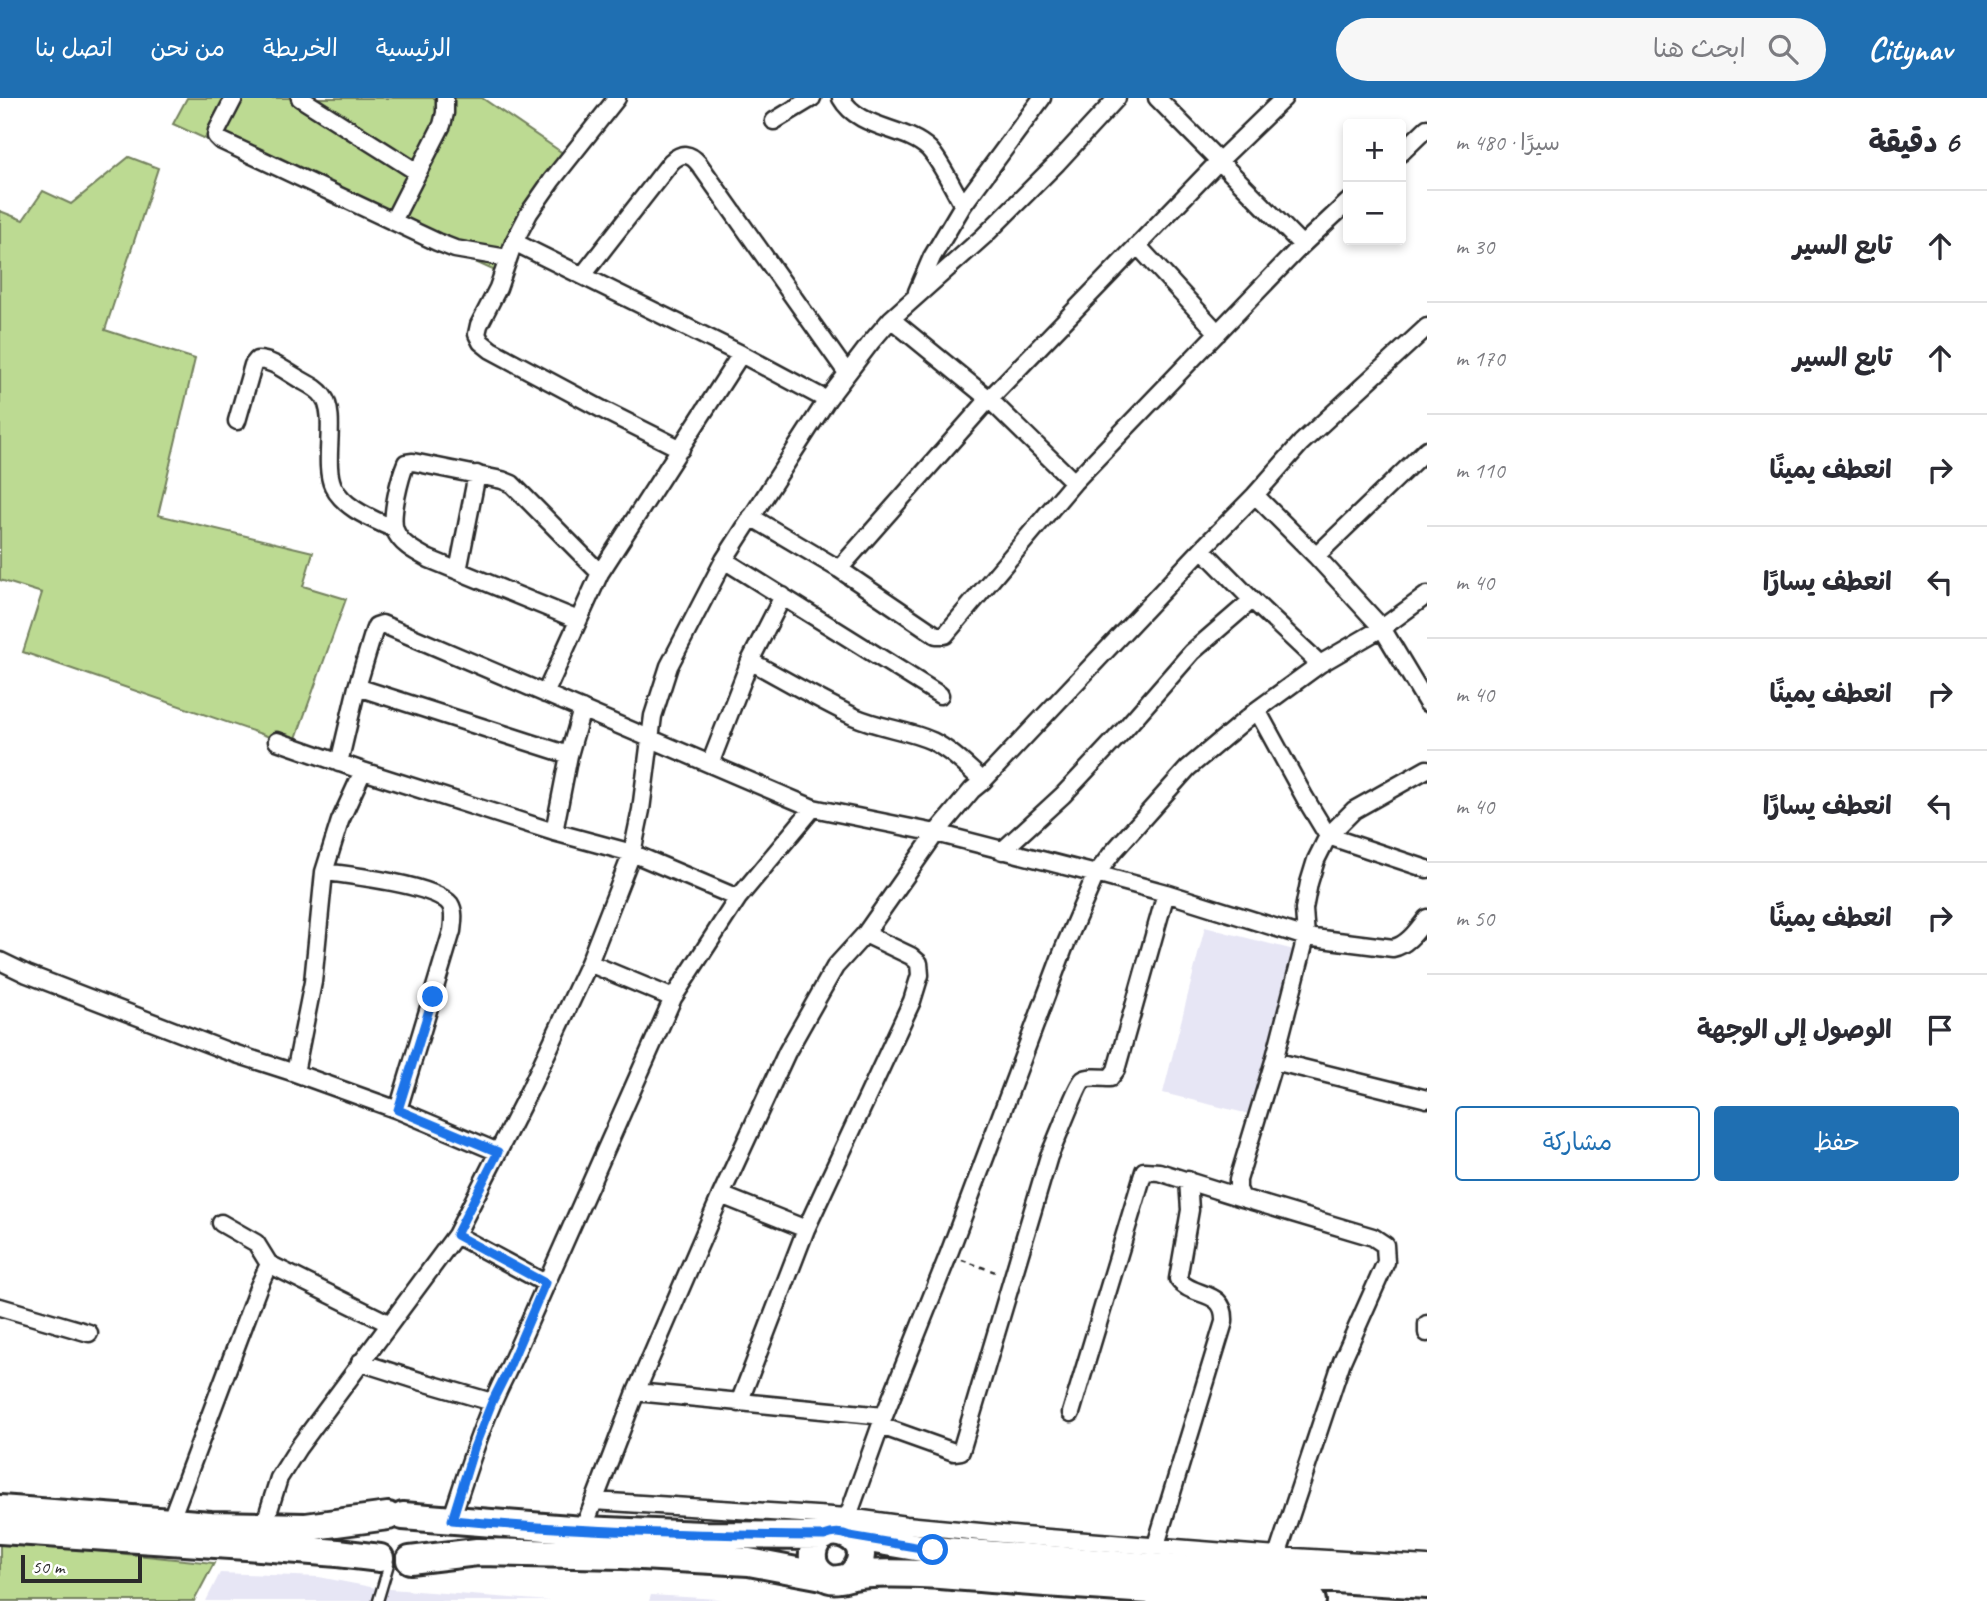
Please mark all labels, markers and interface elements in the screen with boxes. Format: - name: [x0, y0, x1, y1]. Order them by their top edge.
- search box: [1336, 18, 1826, 81]
- text: Citynav: [1868, 28, 1952, 70]
- icon: search: [1764, 30, 1802, 68]
- text: ابحث هنا: [1653, 32, 1746, 65]
- text: اتصل بنا: [35, 33, 113, 63]
- text: من نحن: [151, 33, 225, 63]
- text: الخريطة: [263, 33, 338, 63]
- text: الرئيسية: [376, 33, 451, 63]
- map controls: [1343, 119, 1406, 245]
- button: +: [1343, 119, 1406, 182]
- text: 6 دقيقة: [1868, 123, 1959, 161]
- text: سيرًا · 480 m: [1455, 128, 1560, 157]
- button: −: [1343, 182, 1406, 245]
- icon: ahead: [1921, 227, 1959, 265]
- text: تابع السير: [1793, 229, 1892, 262]
- text: 30 m: [1455, 232, 1494, 261]
- icon: ahead: [1921, 339, 1959, 377]
- text: تابع السير: [1793, 341, 1892, 374]
- text: 170 m: [1455, 344, 1505, 373]
- icon: right: [1921, 451, 1959, 489]
- text: انعطف يمينًا: [1770, 453, 1892, 486]
- text: 110 m: [1455, 456, 1505, 485]
- icon: left: [1921, 563, 1959, 601]
- text: انعطف يسارًا: [1763, 565, 1892, 598]
- text: 40 m: [1455, 568, 1494, 597]
- icon: right: [1921, 675, 1959, 713]
- text: انعطف يمينًا: [1770, 677, 1892, 710]
- text: 40 m: [1455, 680, 1494, 709]
- icon: left: [1921, 787, 1959, 825]
- text: انعطف يسارًا: [1763, 789, 1892, 822]
- text: 40 m: [1455, 792, 1494, 821]
- icon: right: [1921, 899, 1959, 937]
- text: انعطف يمينًا: [1770, 901, 1892, 934]
- text: 50 m: [1455, 904, 1494, 933]
- route end: [417, 981, 448, 1012]
- icon: arrive: [1921, 1011, 1959, 1049]
- text: الوصول إلى الوجهة: [1697, 1013, 1892, 1046]
- button: مشاركة: [1455, 1106, 1700, 1181]
- button: حفظ: [1714, 1106, 1959, 1181]
- route start: [917, 1534, 948, 1565]
- scale bar: [21, 1552, 142, 1584]
- text: 50 m: [32, 1555, 64, 1579]

